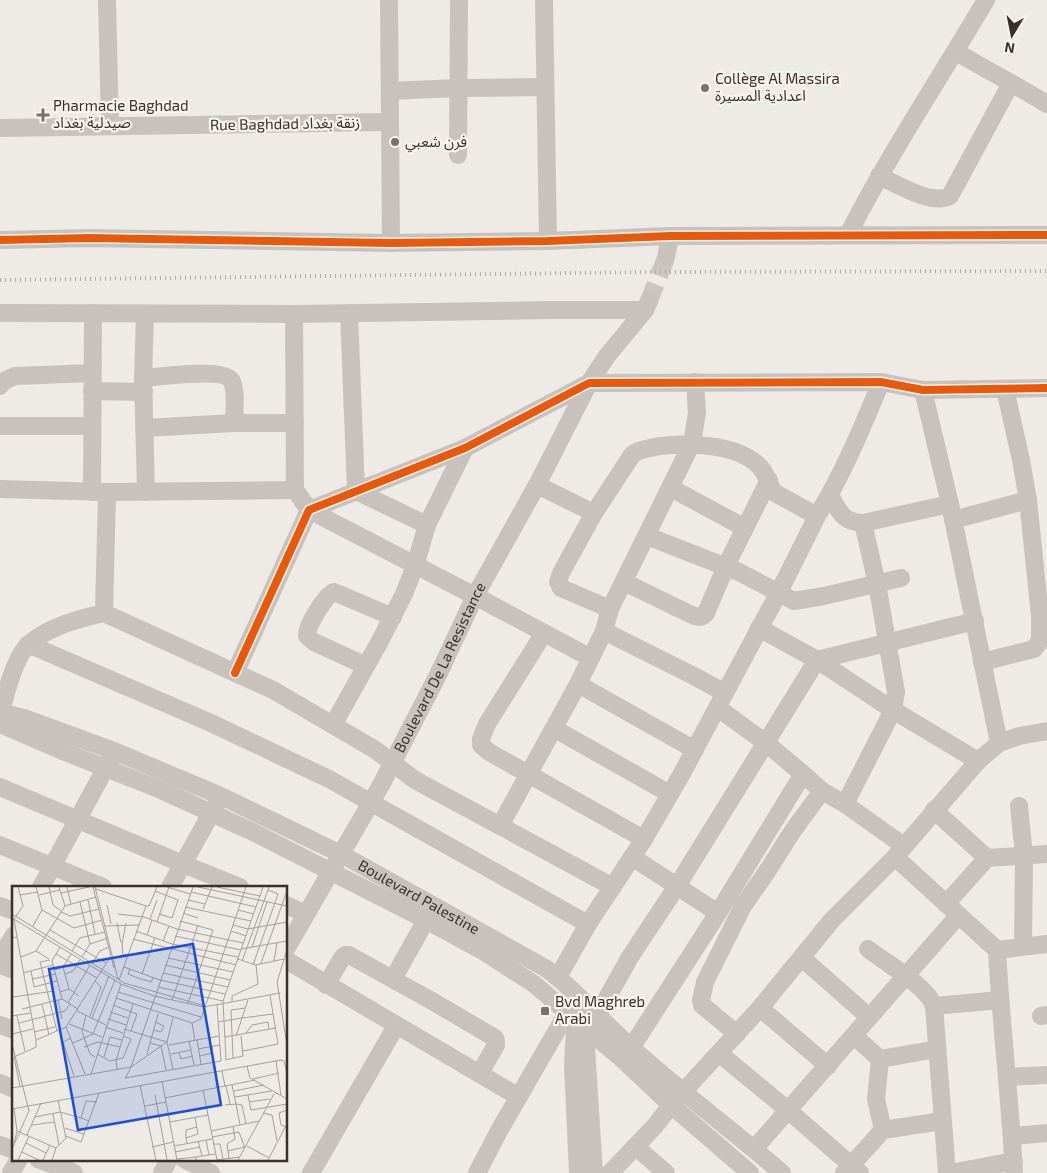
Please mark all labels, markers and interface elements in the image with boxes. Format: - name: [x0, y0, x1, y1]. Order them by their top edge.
- north arrow: [987, 10, 1037, 60]
- text: N: [1003, 39, 1016, 58]
- place label: Collège Al Massira اعدادية المسيرة: [715, 69, 840, 105]
- marker: Collège Al Massira اعدادية المسيرة: [699, 82, 711, 94]
- place label: Pharmacie Baghdad صيدلية بغداد: [53, 96, 189, 131]
- marker: Pharmacie Baghdad صيدلية بغداد: [37, 109, 49, 121]
- street label: Rue Baghdad زنقة بغداد: [210, 113, 360, 134]
- place label: فرن شعبي: [405, 132, 467, 153]
- marker: فرن شعبي: [389, 136, 401, 148]
- street label: Boulevard De La Resistance: [389, 579, 489, 755]
- street label: Boulevard Palestine: [355, 855, 483, 938]
- inset map: [12, 886, 288, 1160]
- place label: Bvd Maghreb Arabi: [555, 992, 645, 1027]
- marker: Bvd Maghreb Arabi: [539, 1005, 551, 1017]

